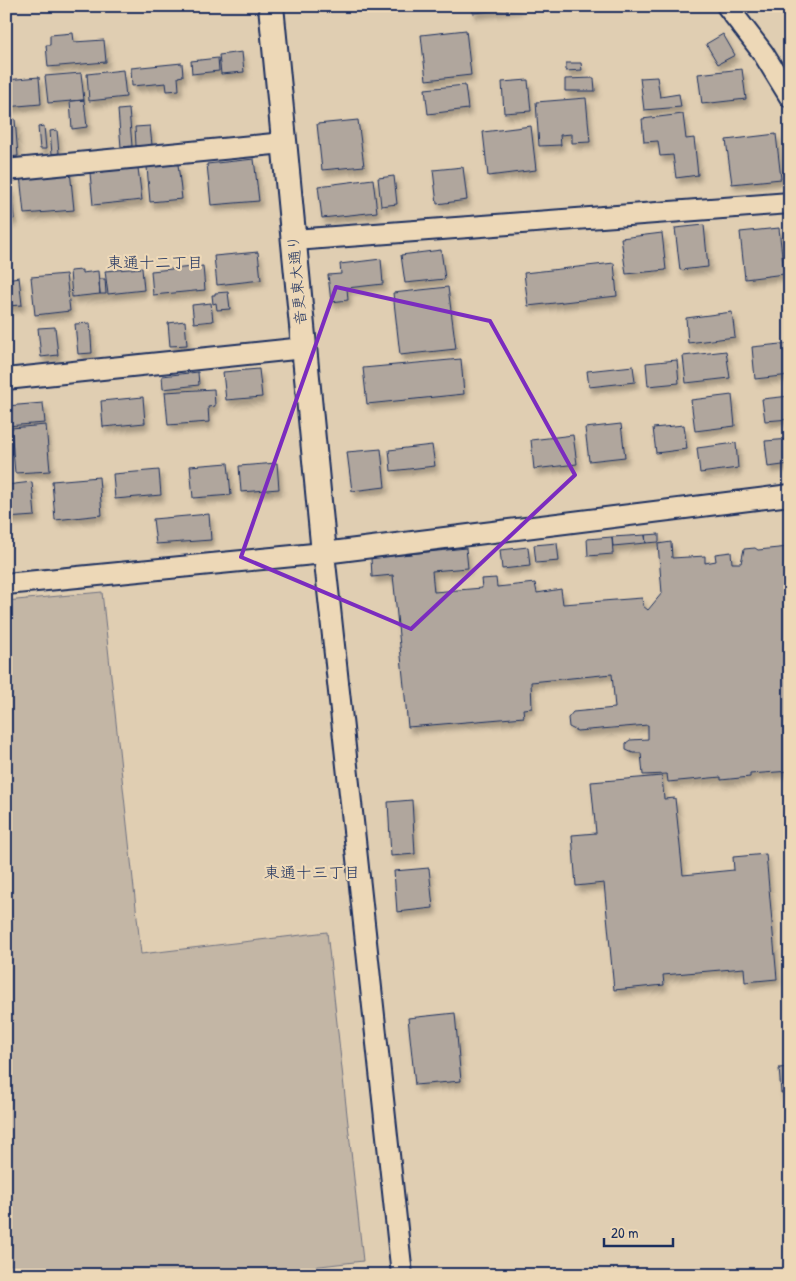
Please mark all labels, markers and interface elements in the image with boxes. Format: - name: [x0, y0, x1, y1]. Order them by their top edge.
- street label: 音更東大通り: [282, 234, 311, 326]
- district label: 東通十二丁目: [107, 251, 203, 273]
- district label: 東通十三丁目: [264, 861, 360, 883]
- scale bar: [604, 1216, 672, 1248]
- text: 20 m: [611, 1222, 638, 1243]

